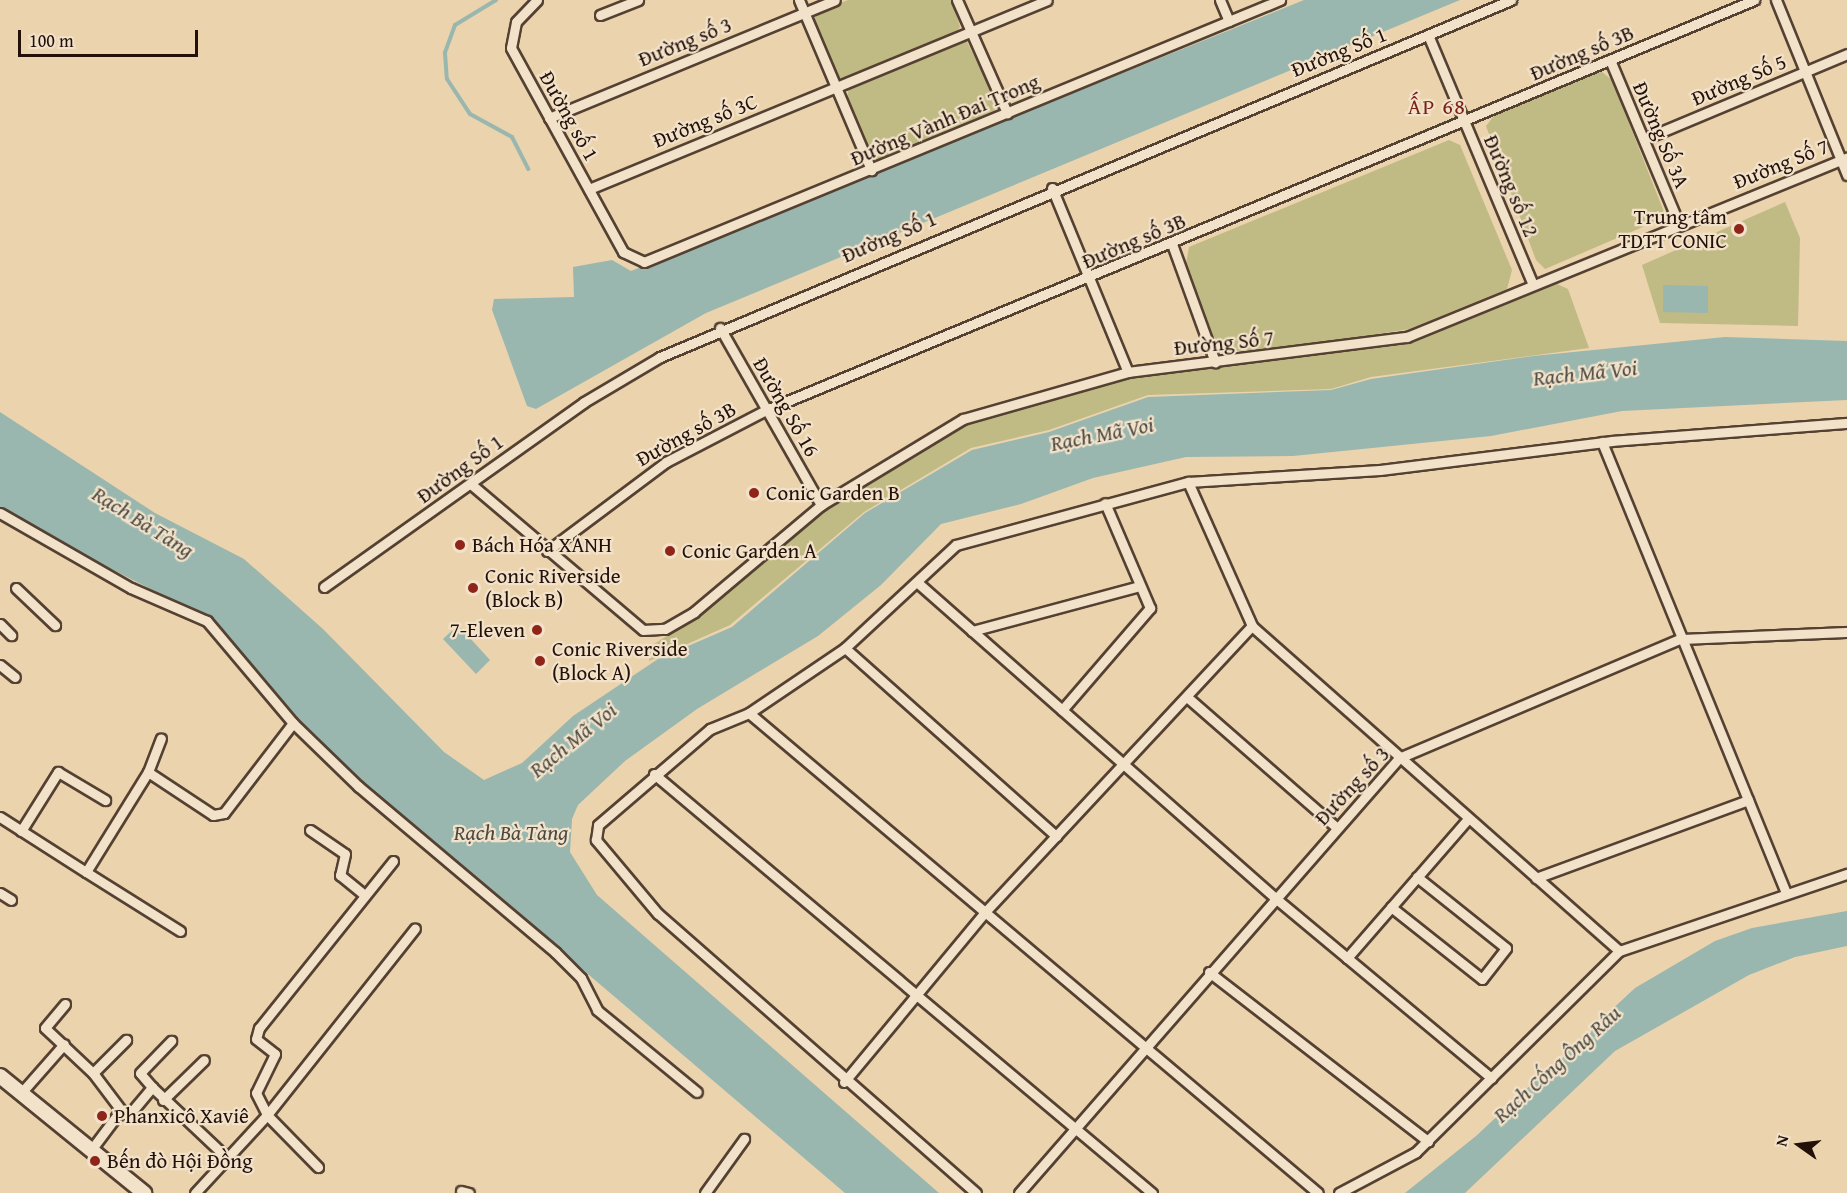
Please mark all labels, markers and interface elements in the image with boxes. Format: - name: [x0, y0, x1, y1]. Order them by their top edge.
- street label: Đường số 3: [635, 12, 735, 72]
- scale bar: [21, 18, 201, 56]
- street label: Đường số 3B: [1526, 20, 1638, 86]
- street label: Đường Số 1: [1288, 22, 1390, 82]
- text: 100 m: [29, 27, 74, 54]
- street label: Đường Số 5: [1688, 49, 1790, 111]
- street label: Đường số 1: [534, 67, 604, 165]
- street label: Đường Vành Đai Trong: [847, 69, 1043, 171]
- street label: Đường Số 3A: [1627, 78, 1695, 192]
- street label: Đường số 3C: [649, 89, 761, 153]
- district label: ẤP 68: [1408, 94, 1466, 120]
- street label: Đường số 12: [1478, 131, 1544, 241]
- street label: Đường Số 7: [1730, 134, 1832, 194]
- place label: Trung tâm TDTT CONIC: [1619, 204, 1727, 254]
- street label: Đường Số 1: [838, 206, 940, 268]
- street label: Đường số 3B: [1078, 208, 1190, 274]
- marker: Trung tâm TDTT CONIC: [1732, 222, 1746, 236]
- street label: Đường Số 7: [1173, 325, 1275, 361]
- street label: Đường Số 16: [747, 353, 825, 461]
- water label: Rạch Mã Voi: [1532, 354, 1638, 392]
- street label: Đường số 3B: [632, 396, 740, 472]
- water label: Rạch Mã Voi: [1048, 411, 1156, 457]
- street label: Đường Số 1: [412, 429, 508, 509]
- water label: Rạch Bà Tàng: [87, 480, 199, 564]
- place label: Conic Garden B: [766, 480, 900, 506]
- marker: Conic Garden B: [747, 486, 761, 500]
- place label: Bách Hóa XANH: [472, 532, 612, 558]
- marker: Bách Hóa XANH: [453, 538, 467, 552]
- place label: Conic Garden A: [682, 538, 817, 564]
- marker: Conic Garden A: [663, 544, 677, 558]
- place label: Conic Riverside (Block B): [485, 563, 620, 613]
- marker: Conic Riverside (Block B): [466, 581, 480, 595]
- place label: 7-Eleven: [450, 617, 525, 643]
- marker: 7-Eleven: [530, 623, 544, 637]
- place label: Conic Riverside (Block A): [552, 636, 687, 686]
- marker: Conic Riverside (Block A): [533, 654, 547, 668]
- water label: Rạch Mã Voi: [524, 697, 622, 783]
- street label: Đường số 3: [1309, 741, 1395, 831]
- water label: Rạch Bà Tàng: [454, 820, 568, 846]
- water label: Rạch Cống Ông Râu: [1488, 1000, 1626, 1128]
- place label: Phanxicô Xaviê: [114, 1103, 249, 1129]
- marker: Phanxicô Xaviê: [95, 1109, 109, 1123]
- north arrow: [1769, 1115, 1829, 1175]
- text: N: [1769, 1133, 1794, 1149]
- place label: Bến đò Hội Đồng: [107, 1148, 253, 1174]
- marker: Bến đò Hội Đồng: [88, 1154, 102, 1168]

